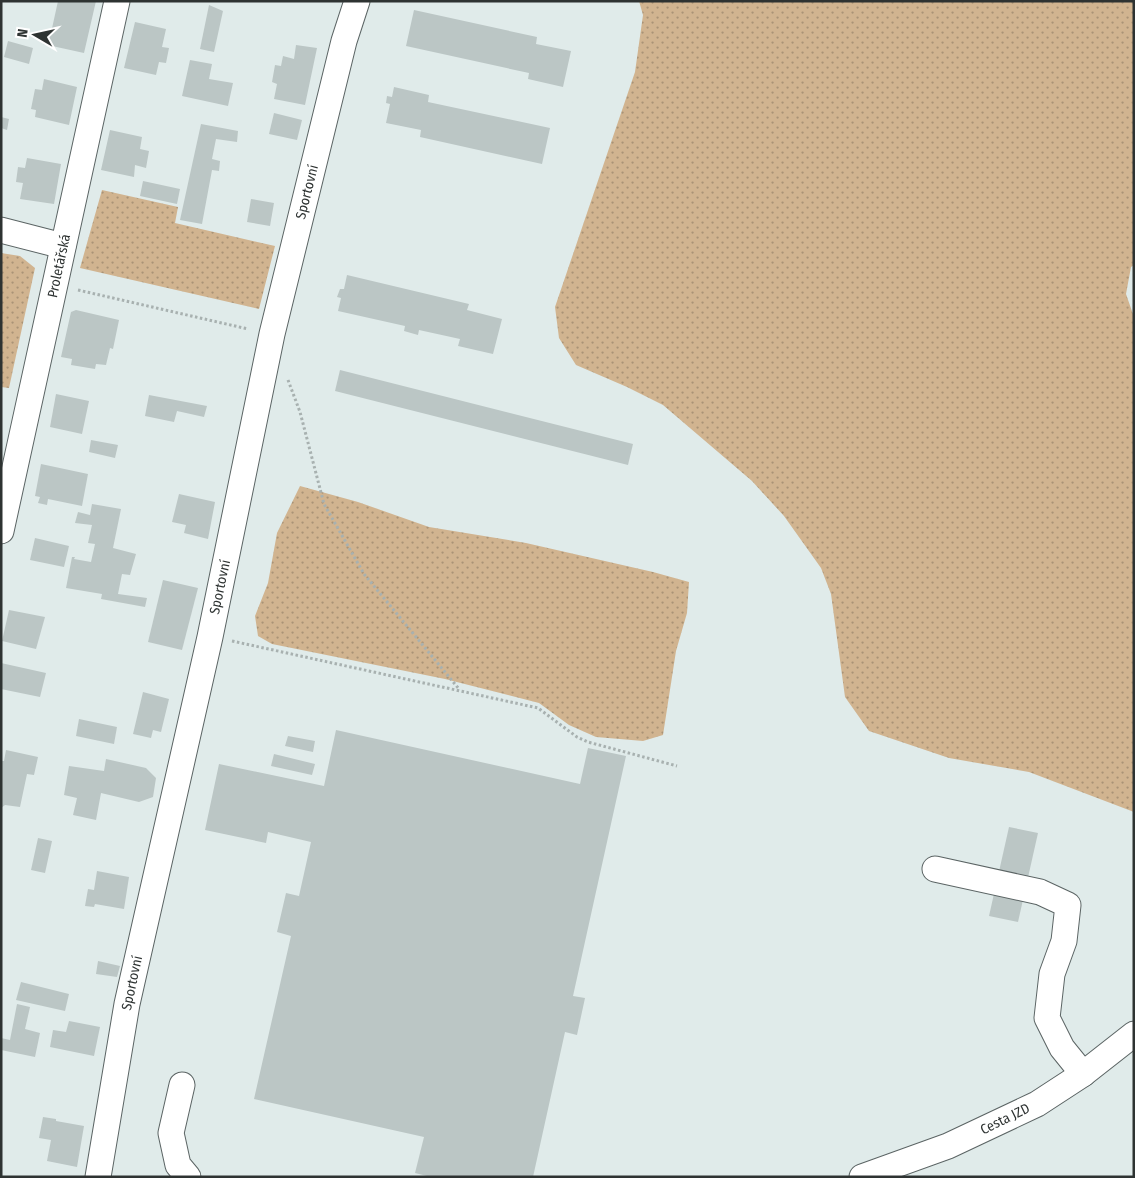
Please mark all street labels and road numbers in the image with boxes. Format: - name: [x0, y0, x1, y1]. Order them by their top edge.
- street label: Sportovní: [292, 163, 322, 221]
- street label: Proletářská: [44, 232, 74, 299]
- street label: Sportovní: [206, 558, 234, 616]
- street label: Sportovní: [118, 954, 146, 1012]
- street label: Cesta JZD: [977, 1100, 1033, 1138]

